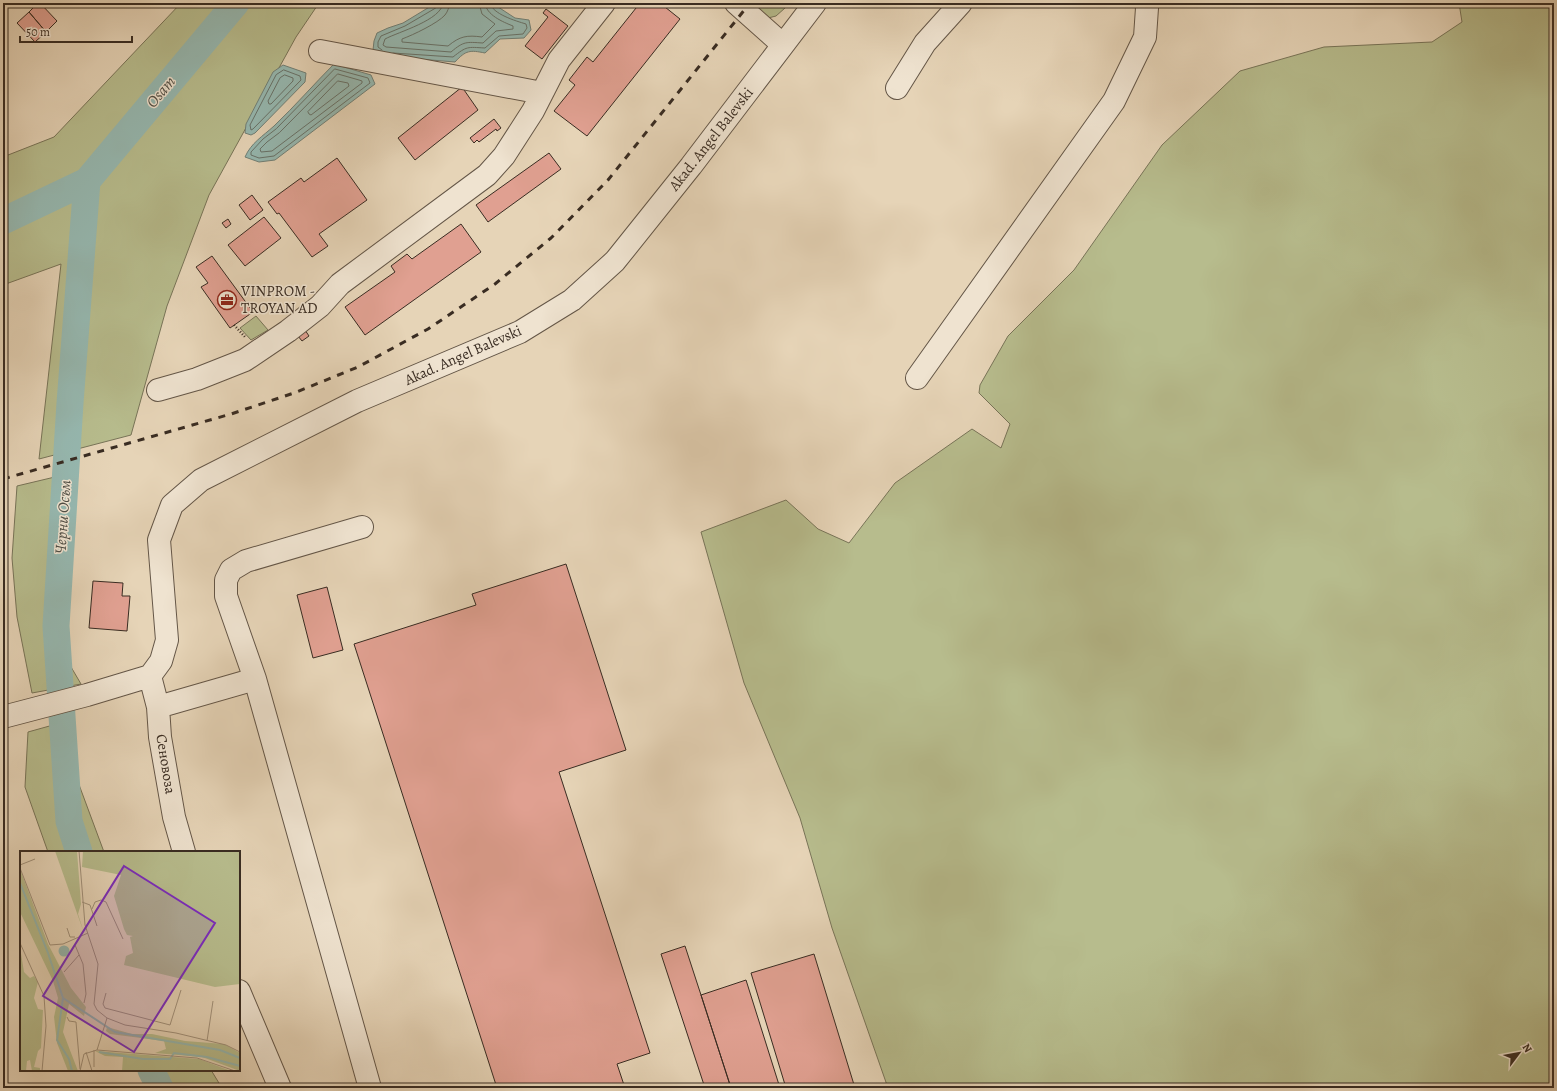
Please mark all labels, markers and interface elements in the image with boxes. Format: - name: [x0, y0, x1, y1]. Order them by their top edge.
- scale bar: [20, 18, 132, 44]
- text: 50 m: [26, 24, 50, 40]
- water label: Osam: [141, 71, 181, 113]
- street label: Akad. Angel Balevski: [664, 83, 758, 196]
- place label: VINPROM - TROYAN AD: [240, 281, 318, 318]
- office icon: VINPROM - TROYAN AD: [216, 289, 238, 311]
- street label: Akad. Angel Balevski: [400, 320, 525, 390]
- water label: Черни Осъм: [49, 479, 77, 555]
- street label: Сеновоза: [151, 733, 181, 795]
- inset map: [20, 851, 240, 1071]
- north arrow: [1499, 1033, 1539, 1073]
- text: N: [1519, 1041, 1536, 1055]

